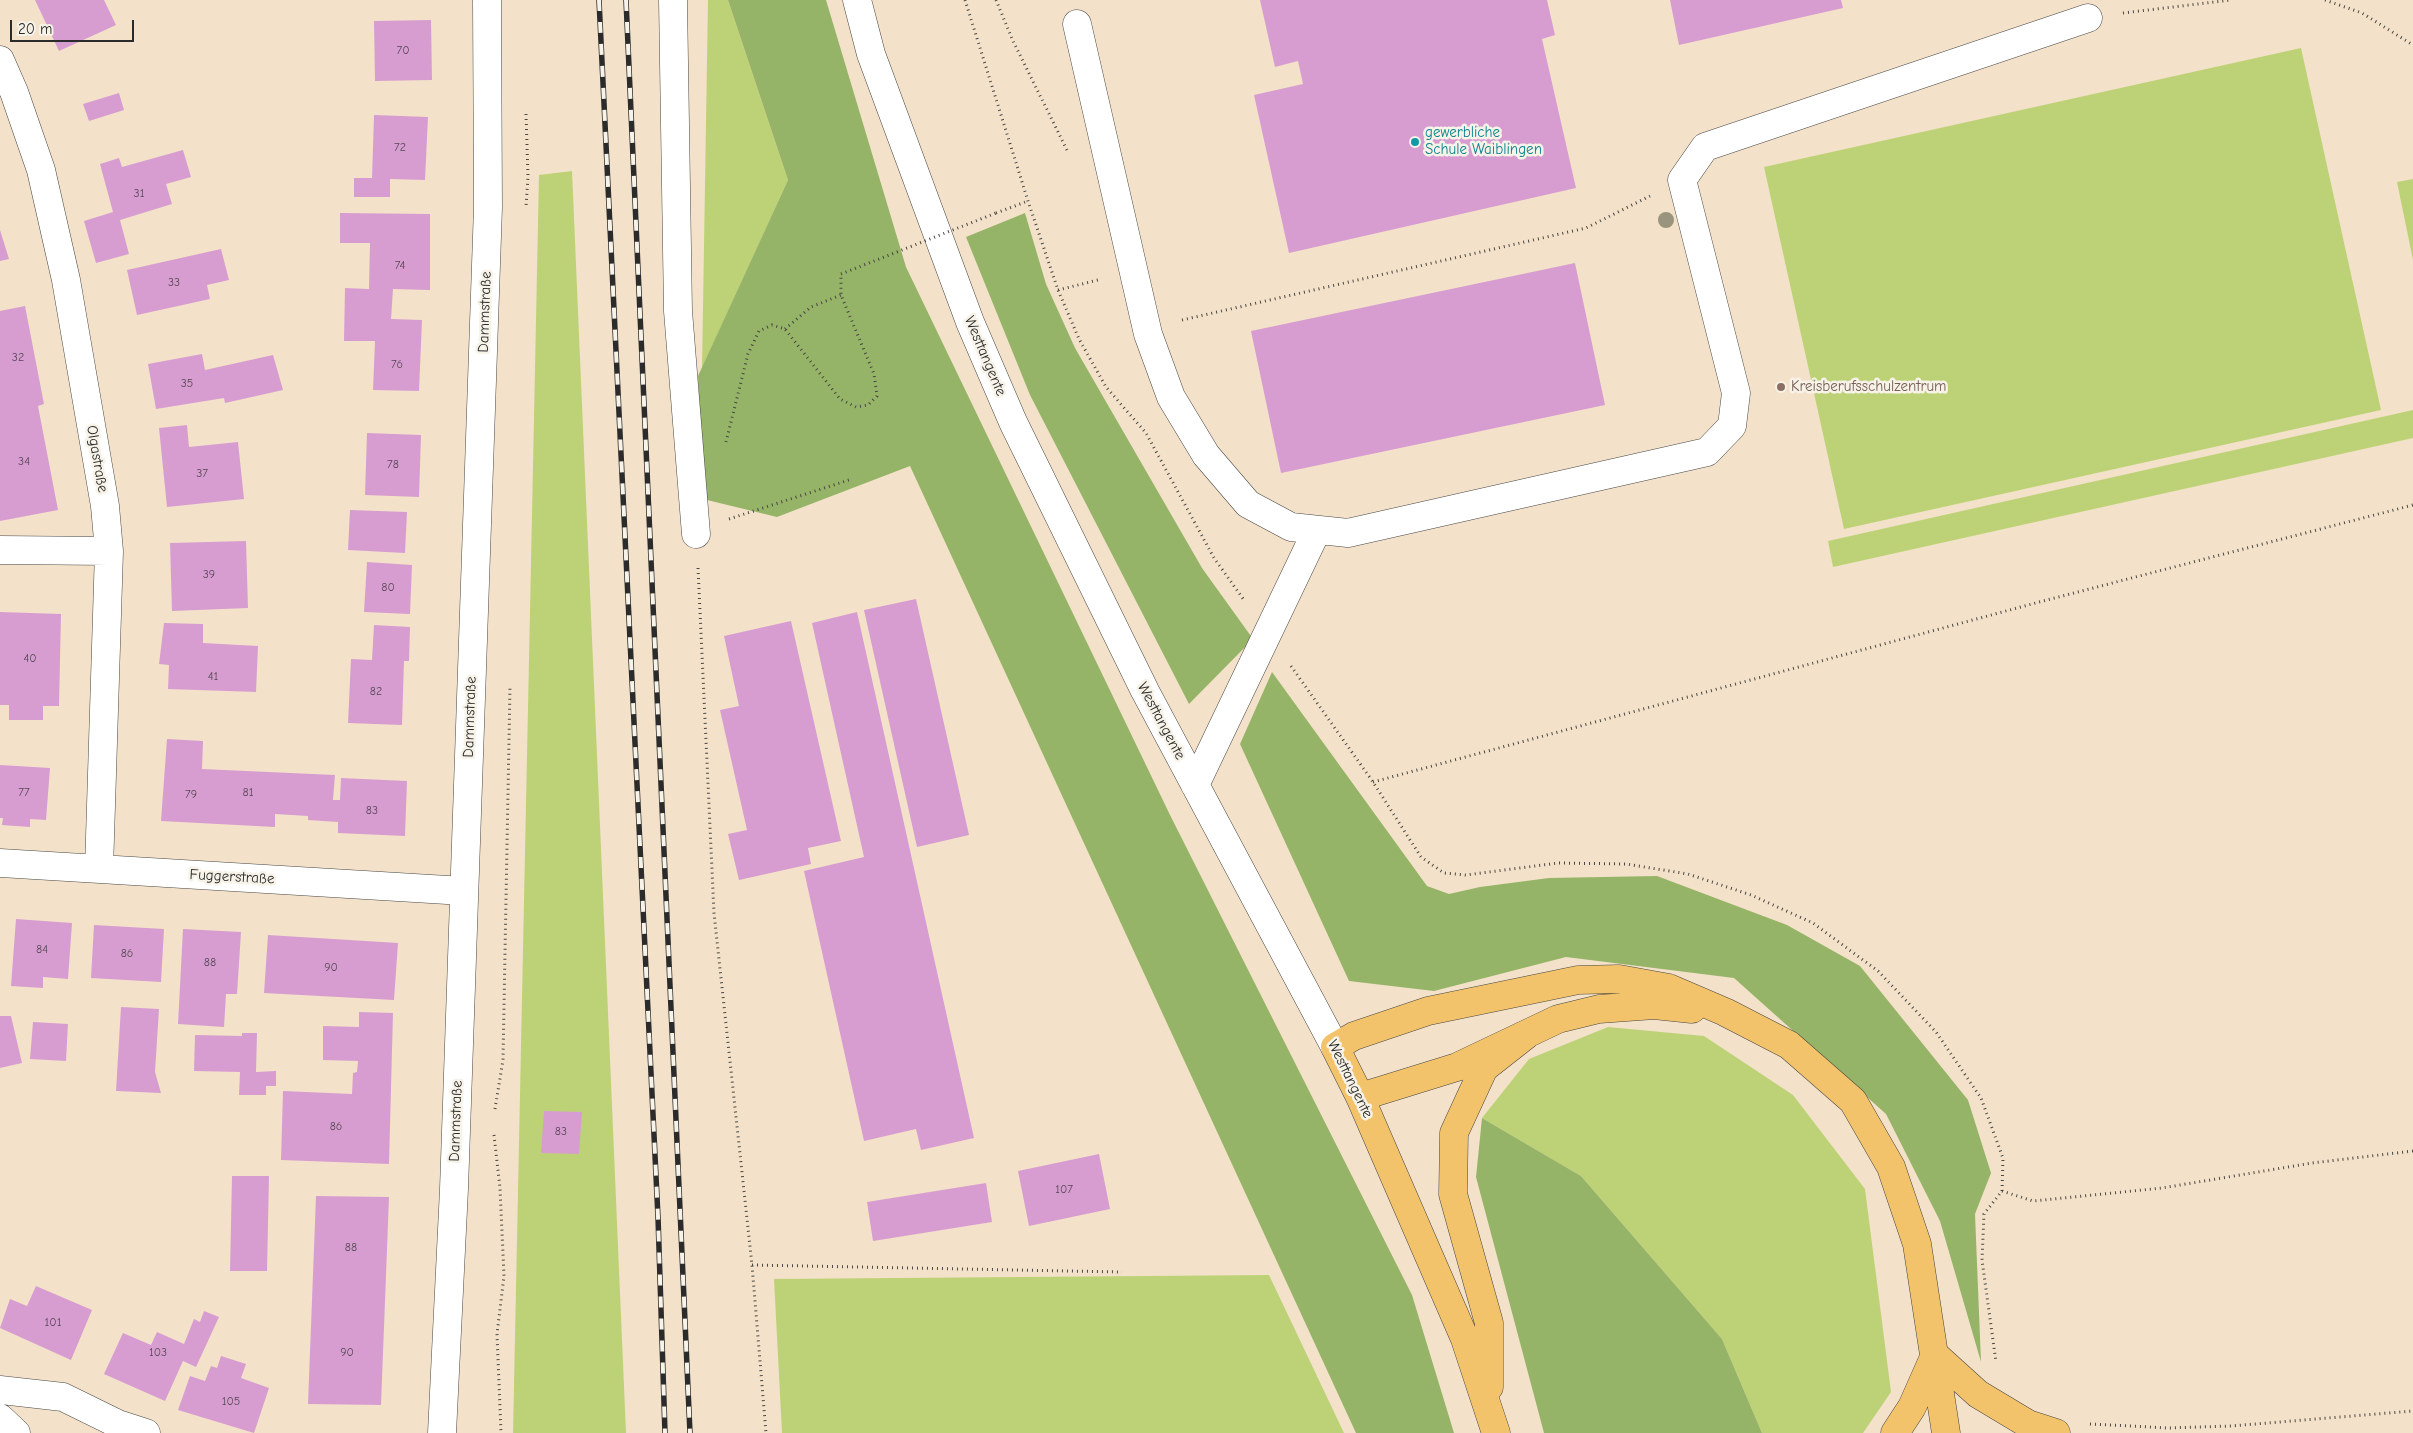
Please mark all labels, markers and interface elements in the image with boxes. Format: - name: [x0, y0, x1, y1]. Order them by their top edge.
- scale bar: [12, 10, 136, 42]
- text: 20 m: [18, 20, 52, 38]
- house number: 70: [397, 44, 409, 58]
- place label: gewerbliche Schule Waiblingen: [1425, 124, 1542, 159]
- marker: gewerbliche Schule Waiblingen: [1409, 136, 1421, 148]
- house number: 72: [394, 141, 406, 155]
- house number: 31: [134, 187, 144, 201]
- house number: 74: [395, 259, 405, 273]
- street label: Dammstraße: [475, 271, 495, 353]
- house number: 33: [168, 276, 180, 290]
- street label: Westtangente: [960, 313, 1010, 399]
- house number: 32: [12, 351, 24, 365]
- house number: 76: [391, 358, 403, 372]
- house number: 35: [181, 377, 193, 391]
- place label: Kreisberufsschulzentrum: [1791, 378, 1947, 396]
- marker: Kreisberufsschulzentrum: [1775, 381, 1787, 393]
- street label: Olgastraße: [82, 424, 112, 494]
- house number: 34: [18, 455, 30, 469]
- house number: 78: [387, 458, 399, 472]
- house number: 37: [196, 467, 208, 481]
- house number: 39: [203, 568, 215, 582]
- house number: 80: [381, 581, 395, 595]
- house number: 40: [23, 652, 37, 666]
- house number: 41: [208, 670, 218, 684]
- street label: Dammstraße: [460, 676, 480, 758]
- street label: Westtangente: [1133, 679, 1189, 763]
- house number: 82: [370, 685, 382, 699]
- house number: 77: [18, 786, 30, 800]
- house number: 81: [243, 786, 253, 800]
- house number: 79: [185, 788, 197, 802]
- house number: 83: [366, 804, 378, 818]
- street label: Fuggerstraße: [189, 866, 275, 888]
- house number: 84: [36, 943, 48, 957]
- house number: 86: [121, 947, 133, 961]
- house number: 88: [204, 956, 216, 970]
- house number: 90: [324, 961, 338, 975]
- street label: Westtangente: [1323, 1037, 1377, 1121]
- street label: Dammstraße: [446, 1080, 466, 1162]
- house number: 86: [330, 1120, 342, 1134]
- house number: 83: [555, 1125, 567, 1139]
- house number: 107: [1055, 1183, 1073, 1197]
- house number: 88: [345, 1241, 357, 1255]
- house number: 101: [45, 1316, 61, 1330]
- house number: 103: [149, 1346, 167, 1360]
- house number: 90: [340, 1346, 354, 1360]
- house number: 105: [222, 1395, 240, 1409]

